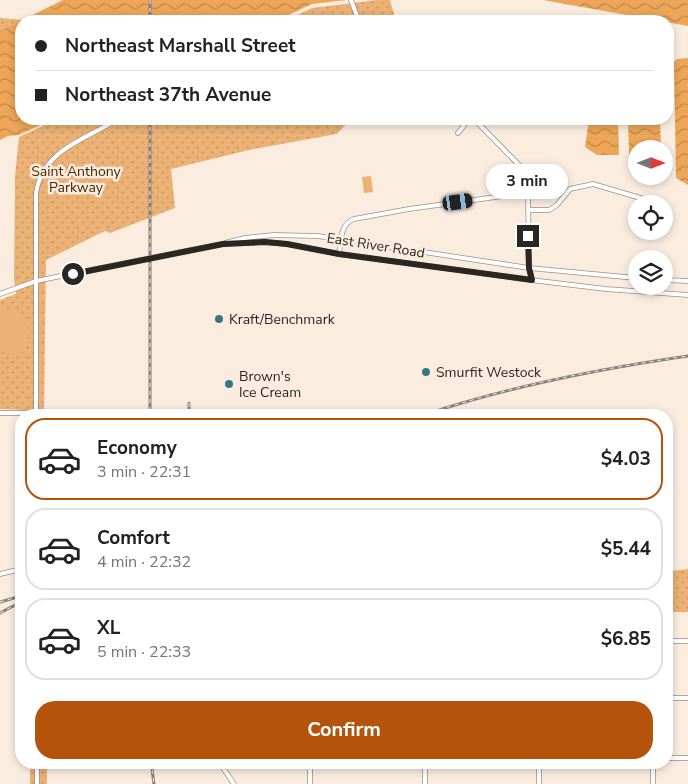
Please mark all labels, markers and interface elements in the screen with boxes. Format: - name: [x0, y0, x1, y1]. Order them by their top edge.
- text: Northeast Marshall Street: [65, 33, 295, 59]
- text: Northeast 37th Avenue: [65, 82, 271, 108]
- north arrow: [628, 140, 672, 185]
- map controls: [628, 140, 673, 295]
- park label: Saint Anthony Parkway: [31, 162, 122, 197]
- callout: 3 min: [487, 164, 569, 198]
- text: 3 min: [506, 170, 548, 192]
- car: [442, 192, 473, 212]
- button: locate: [628, 195, 673, 240]
- route end: [517, 225, 539, 247]
- street label: East River Road: [326, 228, 426, 263]
- button: layers: [628, 250, 673, 295]
- route start: [62, 263, 84, 285]
- place label: Kraft/Benchmark: [229, 310, 336, 329]
- marker: Kraft/Benchmark: [213, 313, 225, 325]
- place label: Smurfit Westock: [436, 363, 542, 382]
- marker: Smurfit Westock: [420, 366, 432, 378]
- place label: Brown's Ice Cream: [239, 367, 301, 402]
- marker: Brown's Ice Cream: [223, 378, 235, 390]
- text: Economy: [97, 435, 177, 461]
- icon: car: [37, 437, 82, 482]
- text: $4.03: [601, 446, 651, 472]
- text: 3 min · 22:31: [97, 461, 191, 483]
- text: Comfort: [97, 525, 170, 551]
- icon: car: [37, 527, 82, 572]
- text: $5.44: [601, 536, 651, 562]
- text: 4 min · 22:32: [97, 551, 191, 573]
- text: XL: [97, 615, 120, 641]
- icon: car: [37, 617, 82, 662]
- text: $6.85: [601, 626, 651, 652]
- text: 5 min · 22:33: [97, 641, 191, 663]
- button: Confirm: [35, 701, 653, 759]

